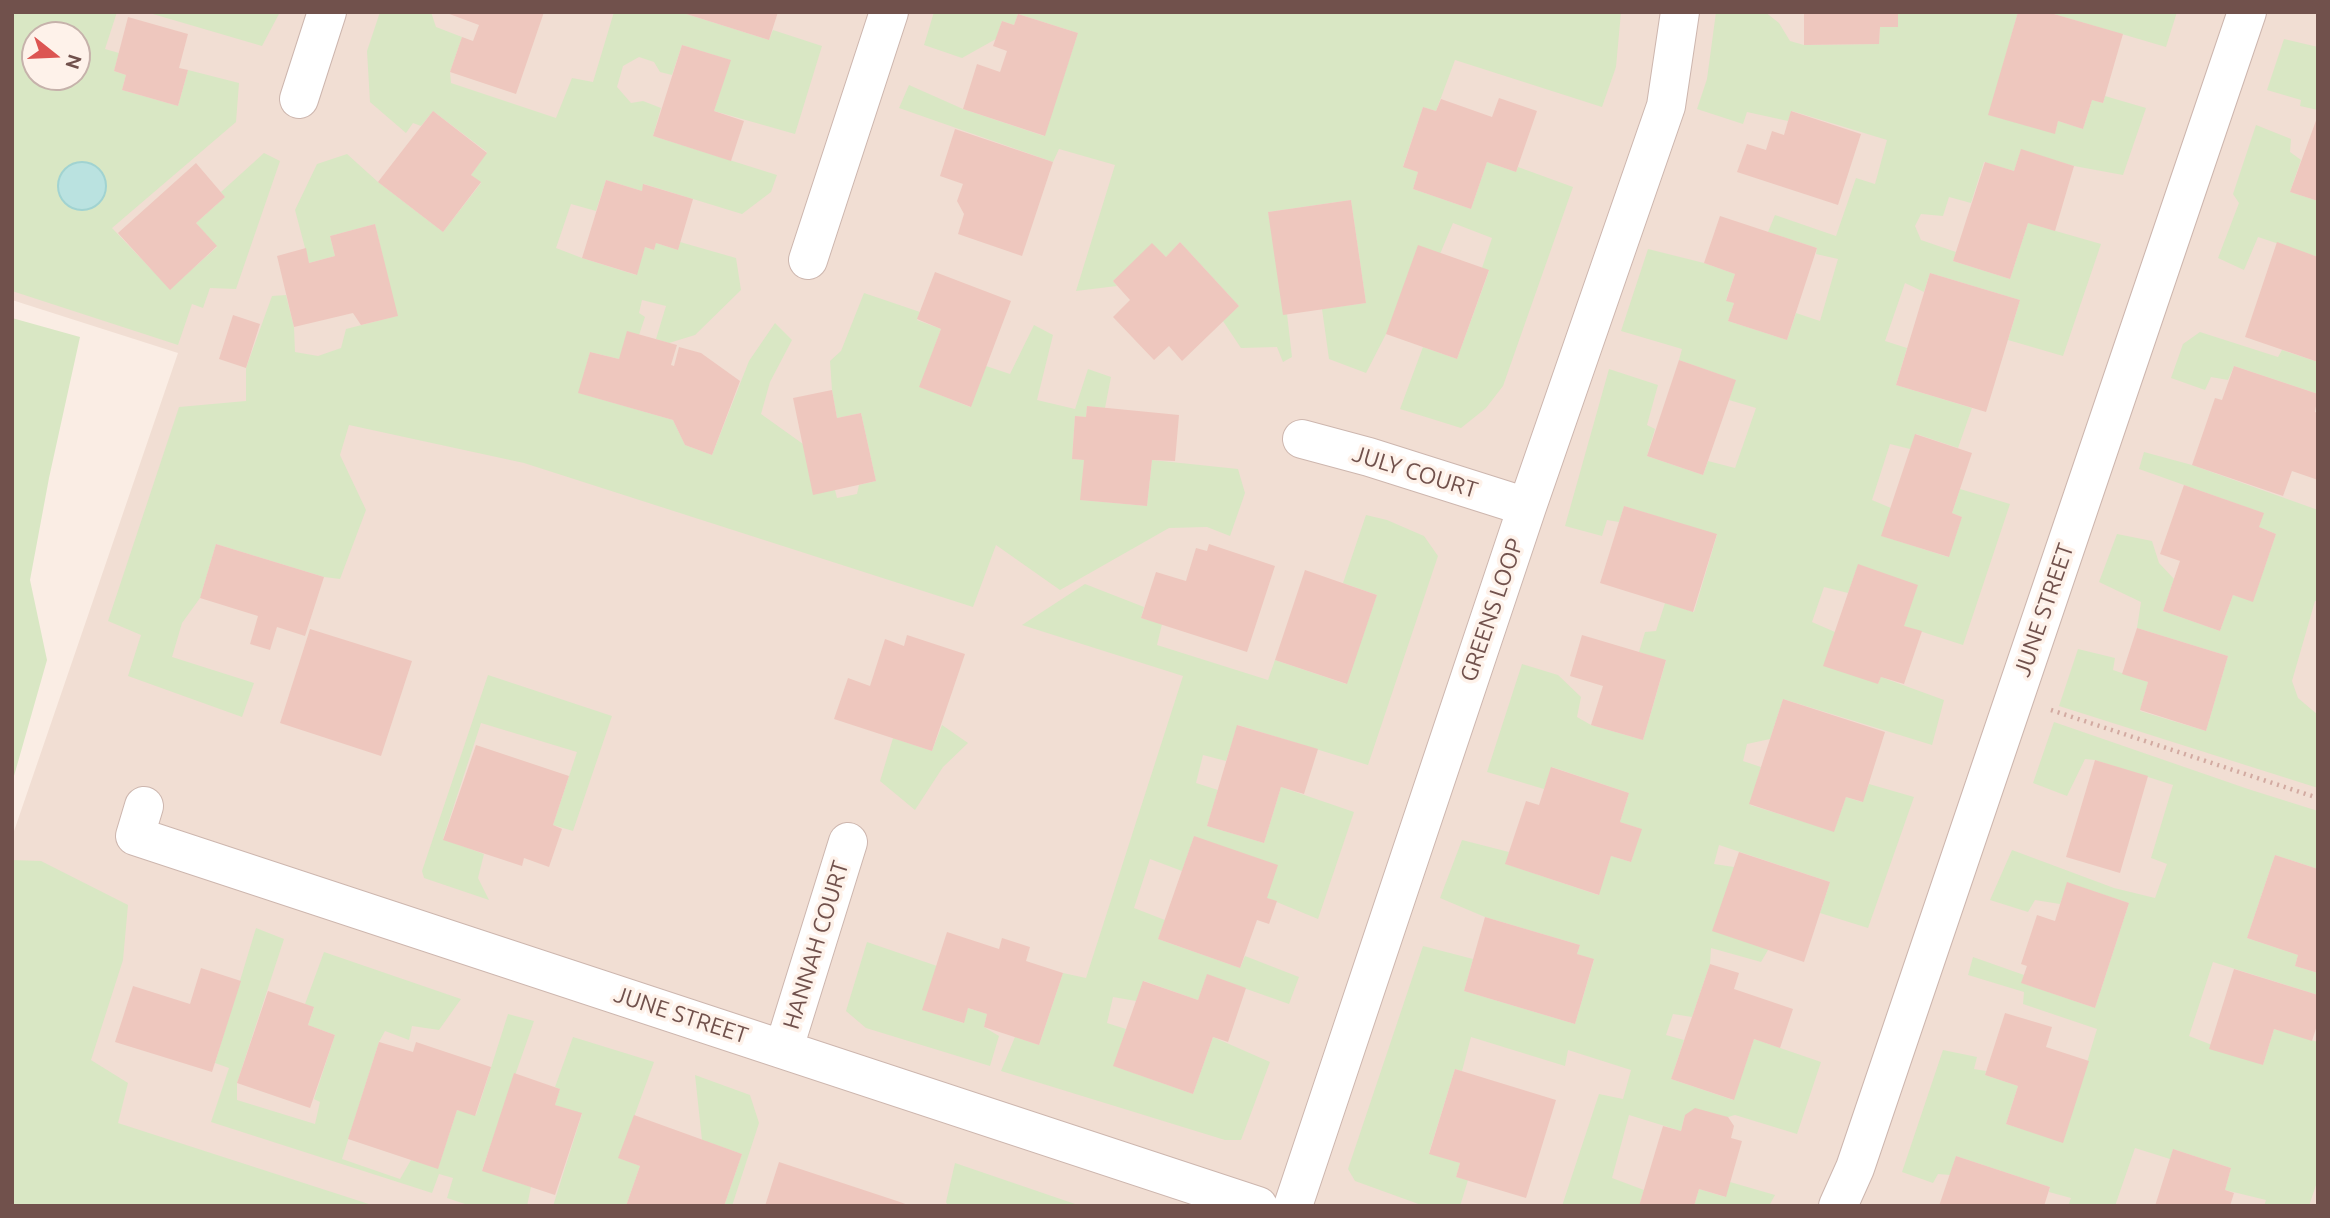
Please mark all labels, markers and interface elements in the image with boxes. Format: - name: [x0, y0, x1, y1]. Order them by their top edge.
- north arrow: [21, 21, 91, 91]
- text: N: [61, 52, 87, 72]
- street label: JULY COURT: [1349, 440, 1481, 504]
- street label: GREENS LOOP: [1455, 535, 1529, 685]
- street label: JUNE STREET: [2008, 540, 2080, 680]
- street label: HANNAH COURT: [777, 857, 855, 1033]
- street label: JUNE STREET: [610, 980, 752, 1050]

